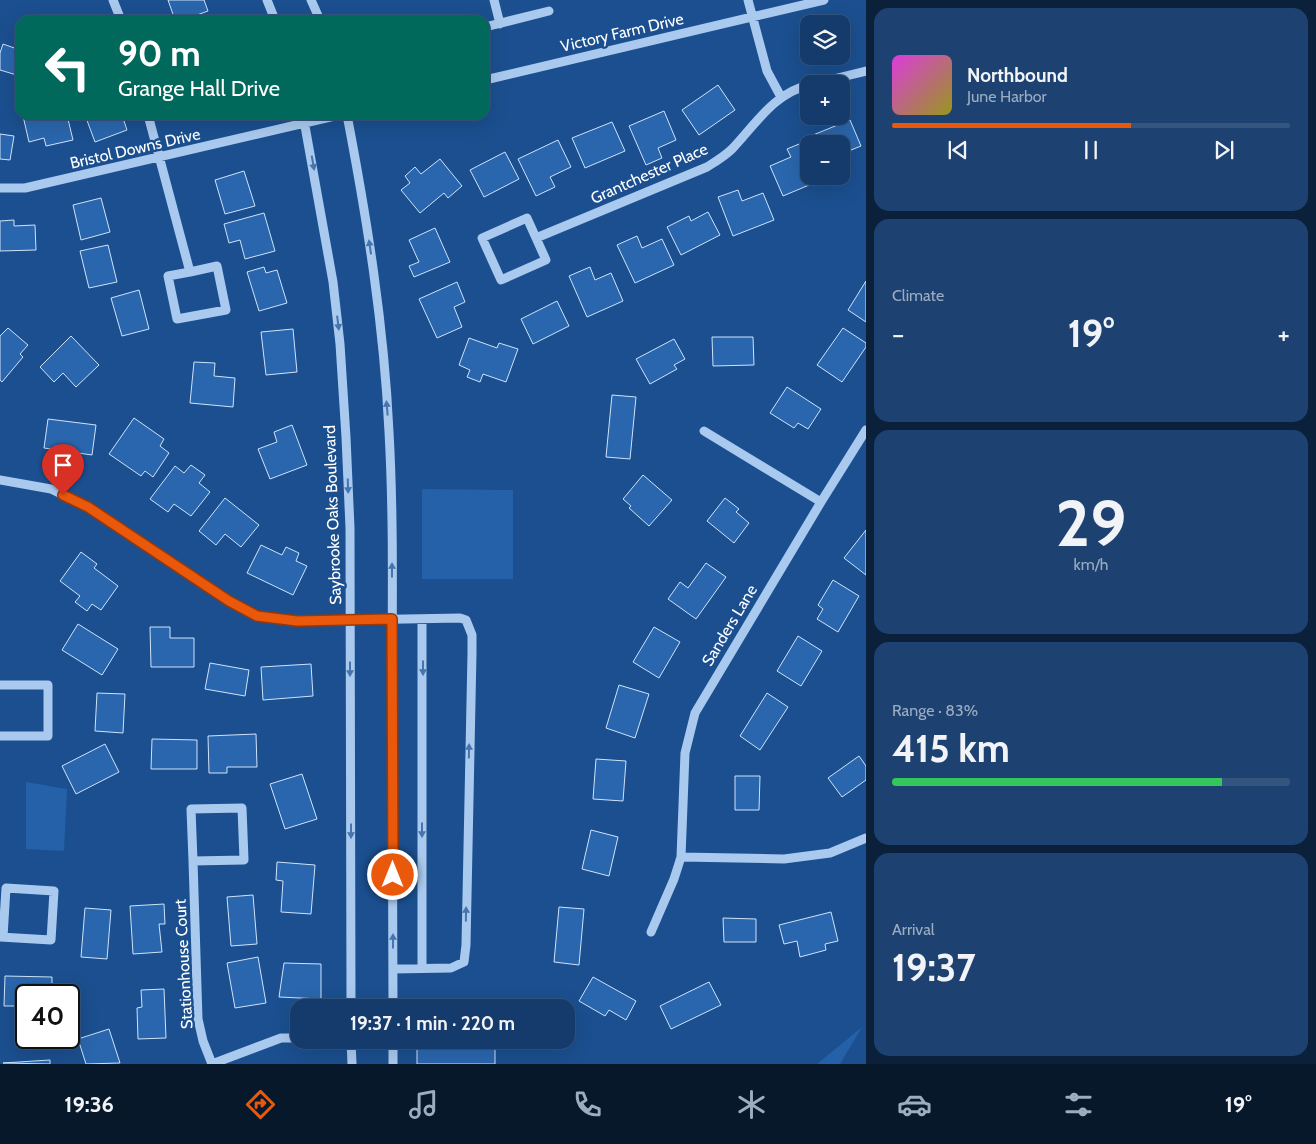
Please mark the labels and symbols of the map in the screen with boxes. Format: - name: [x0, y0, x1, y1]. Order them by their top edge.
- street label: Victory Farm Drive: [559, 9, 685, 56]
- street label: Bristol Downs Drive: [68, 124, 202, 173]
- street label: Grantchester Place: [588, 139, 711, 208]
- one-way arrow: [309, 155, 317, 171]
- one-way arrow: [365, 238, 373, 254]
- one-way arrow: [334, 316, 342, 332]
- one-way arrow: [383, 400, 391, 416]
- street label: Saybrooke Oaks Boulevard: [320, 425, 345, 605]
- pin: [42, 444, 84, 495]
- one-way arrow: [344, 478, 352, 494]
- one-way arrow: [388, 562, 396, 578]
- street label: Sanders Lane: [698, 581, 761, 669]
- one-way arrow: [419, 660, 427, 676]
- one-way arrow: [346, 661, 354, 677]
- one-way arrow: [465, 743, 473, 759]
- one-way arrow: [418, 822, 426, 838]
- one-way arrow: [347, 823, 355, 839]
- position arrow: [366, 848, 418, 900]
- street label: Stationhouse Court: [171, 898, 196, 1029]
- one-way arrow: [463, 905, 471, 921]
- one-way arrow: [389, 933, 397, 949]
- speed limit sign: 40: [15, 984, 80, 1049]

